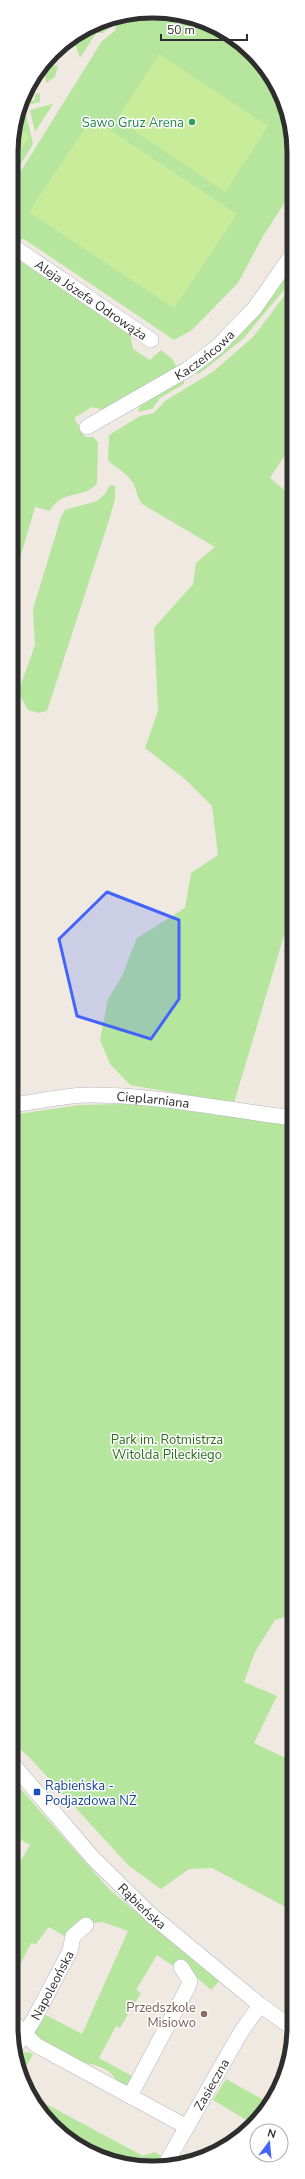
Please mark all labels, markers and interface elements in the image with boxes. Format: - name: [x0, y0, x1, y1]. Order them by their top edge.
- scale bar: [161, 16, 247, 42]
- text: 50 m: [167, 22, 195, 38]
- place label: Sawo Gruz Arena: [82, 114, 184, 132]
- marker: Sawo Gruz Arena: [187, 117, 197, 127]
- street label: Aleja Józefa Odrowąża: [31, 256, 150, 345]
- street label: Kaczeńcowa: [171, 326, 239, 385]
- street label: Cieplarniana: [116, 1088, 191, 1113]
- park label: Park im. Rotmistrza Witolda Pileckiego: [111, 1431, 223, 1464]
- place label: Rąbieńska - Podjazdowa NŻ: [45, 1777, 137, 1810]
- marker: Rąbieńska - Podjazdowa NŻ: [32, 1787, 42, 1797]
- street label: Rąbieńska: [114, 1879, 170, 1934]
- street label: Napoleońska: [27, 1948, 79, 2024]
- place label: Przedszkole Misiowo: [126, 1999, 196, 2032]
- marker: Przedszkole Misiowo: [199, 2009, 209, 2019]
- street label: Zasieczna: [190, 2056, 234, 2114]
- north arrow: [249, 2123, 289, 2163]
- text: N: [266, 2126, 278, 2142]

